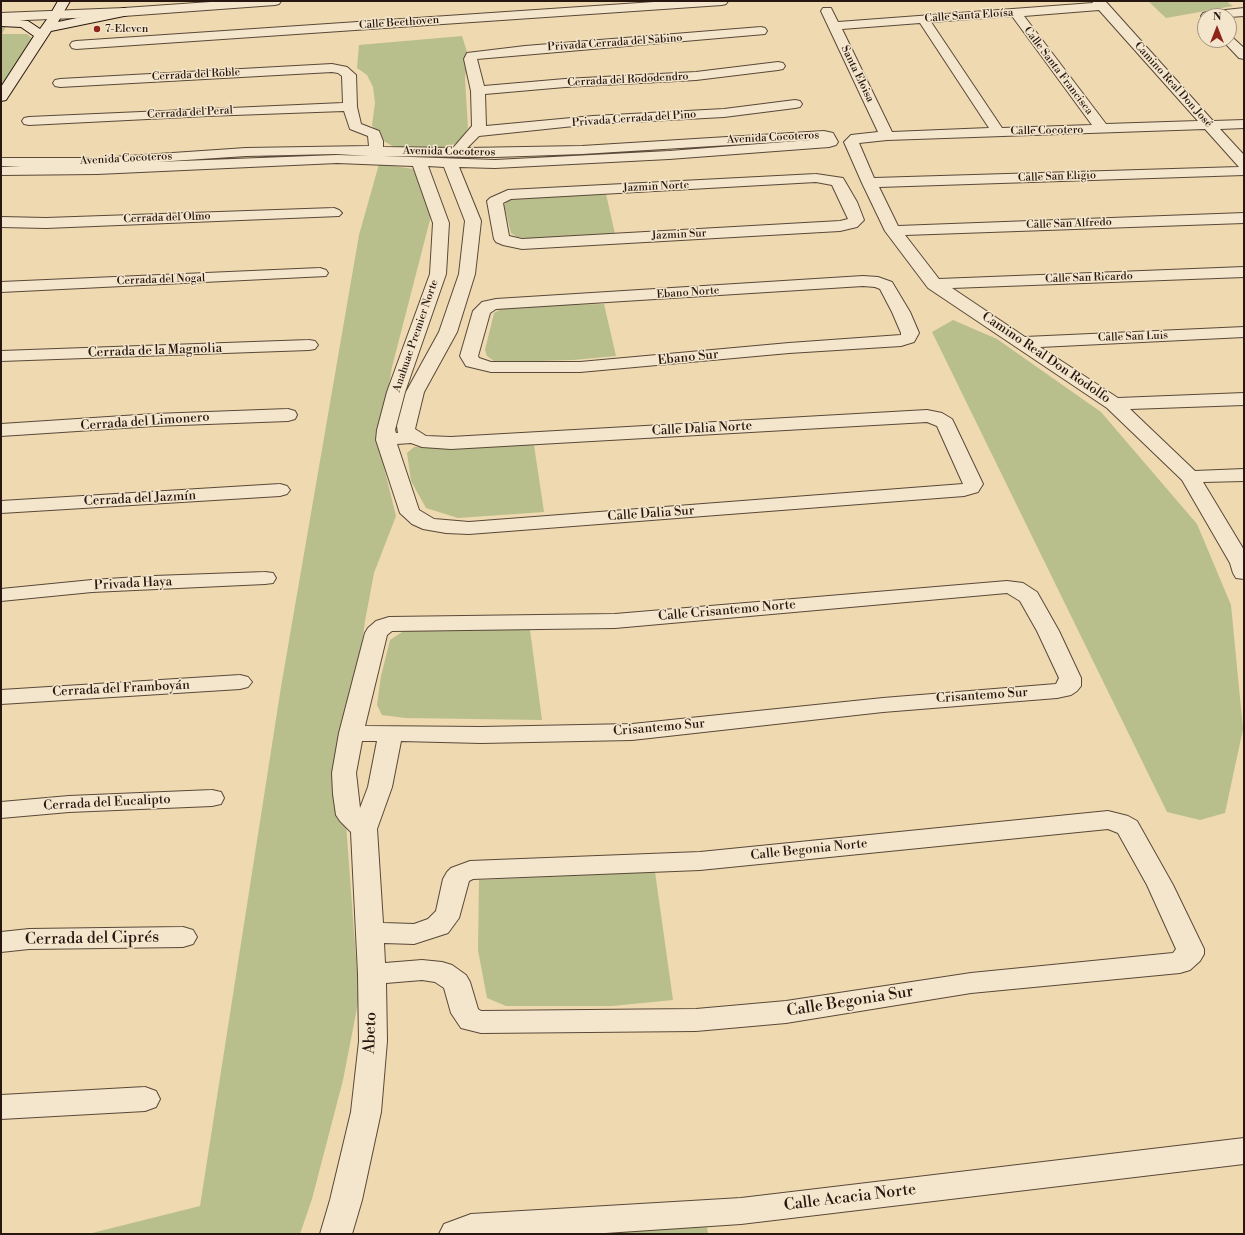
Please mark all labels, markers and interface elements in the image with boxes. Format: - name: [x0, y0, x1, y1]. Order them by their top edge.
- street label: Calle Santa Eloísa: [924, 6, 1014, 26]
- north arrow: [1197, 8, 1237, 48]
- text: N: [1213, 10, 1221, 24]
- street label: Calle Beethoven: [359, 14, 439, 32]
- place label: 7-Eleven: [105, 22, 148, 36]
- marker: 7-Eleven: [92, 24, 102, 34]
- street label: Calle Santa Francisca: [1021, 24, 1095, 118]
- street label: Privada Cerrada del Sabino: [547, 32, 683, 54]
- street label: Camino Real Don José: [1131, 40, 1215, 130]
- street label: Santa Eloisa: [838, 44, 876, 104]
- street label: Cerrada del Roble: [151, 66, 241, 84]
- street label: Cerrada del Rododendro: [567, 70, 689, 90]
- street label: Cerrada del Peral: [147, 104, 233, 122]
- street label: Privada Cerrada del Pino: [571, 108, 697, 130]
- street label: Calle Cocotero: [1010, 124, 1084, 138]
- street label: Avenida Cocoteros: [726, 129, 820, 147]
- street label: Avenida Cocoteros: [403, 145, 495, 159]
- street label: Avenida Cocoteros: [79, 150, 173, 168]
- street label: Calle San Eligio: [1018, 169, 1096, 185]
- street label: Jazmin Norte: [623, 179, 689, 195]
- street label: Cerrada del Olmo: [123, 210, 211, 226]
- street label: Calle San Alfredo: [1026, 216, 1112, 232]
- street label: Jazmin Sur: [651, 227, 707, 243]
- street label: Calle San Ricardo: [1045, 270, 1133, 286]
- street label: Cerrada del Nogal: [117, 272, 205, 288]
- street label: Anahuac Premier Norte: [391, 278, 441, 394]
- street label: Ebano Norte: [656, 284, 720, 302]
- street label: Camino Real Don Rodolfo: [979, 309, 1113, 407]
- street label: Calle San Luis: [1098, 329, 1168, 345]
- street label: Cerrada de la Magnolia: [88, 341, 222, 361]
- street label: Ebano Sur: [657, 347, 719, 369]
- street label: Cerrada del Limonero: [80, 410, 210, 434]
- street label: Calle Dalia Norte: [651, 419, 753, 439]
- street label: Cerrada del Jazmín: [83, 488, 197, 510]
- street label: Calle Dalia Sur: [607, 503, 695, 525]
- street label: Privada Haya: [93, 574, 173, 594]
- street label: Calle Crisantemo Norte: [658, 597, 796, 625]
- street label: Cerrada del Framboyán: [52, 678, 190, 700]
- street label: Crisantemo Sur: [936, 685, 1028, 707]
- street label: Crisantemo Sur: [612, 716, 706, 740]
- street label: Cerrada del Eucalipto: [43, 792, 171, 814]
- street label: Calle Begonia Norte: [750, 836, 868, 864]
- street label: Cerrada del Ciprés: [25, 928, 159, 950]
- street label: Calle Begonia Sur: [785, 983, 915, 1021]
- street label: Abeto: [361, 1012, 381, 1054]
- street label: Calle Acacia Norte: [783, 1180, 917, 1216]

